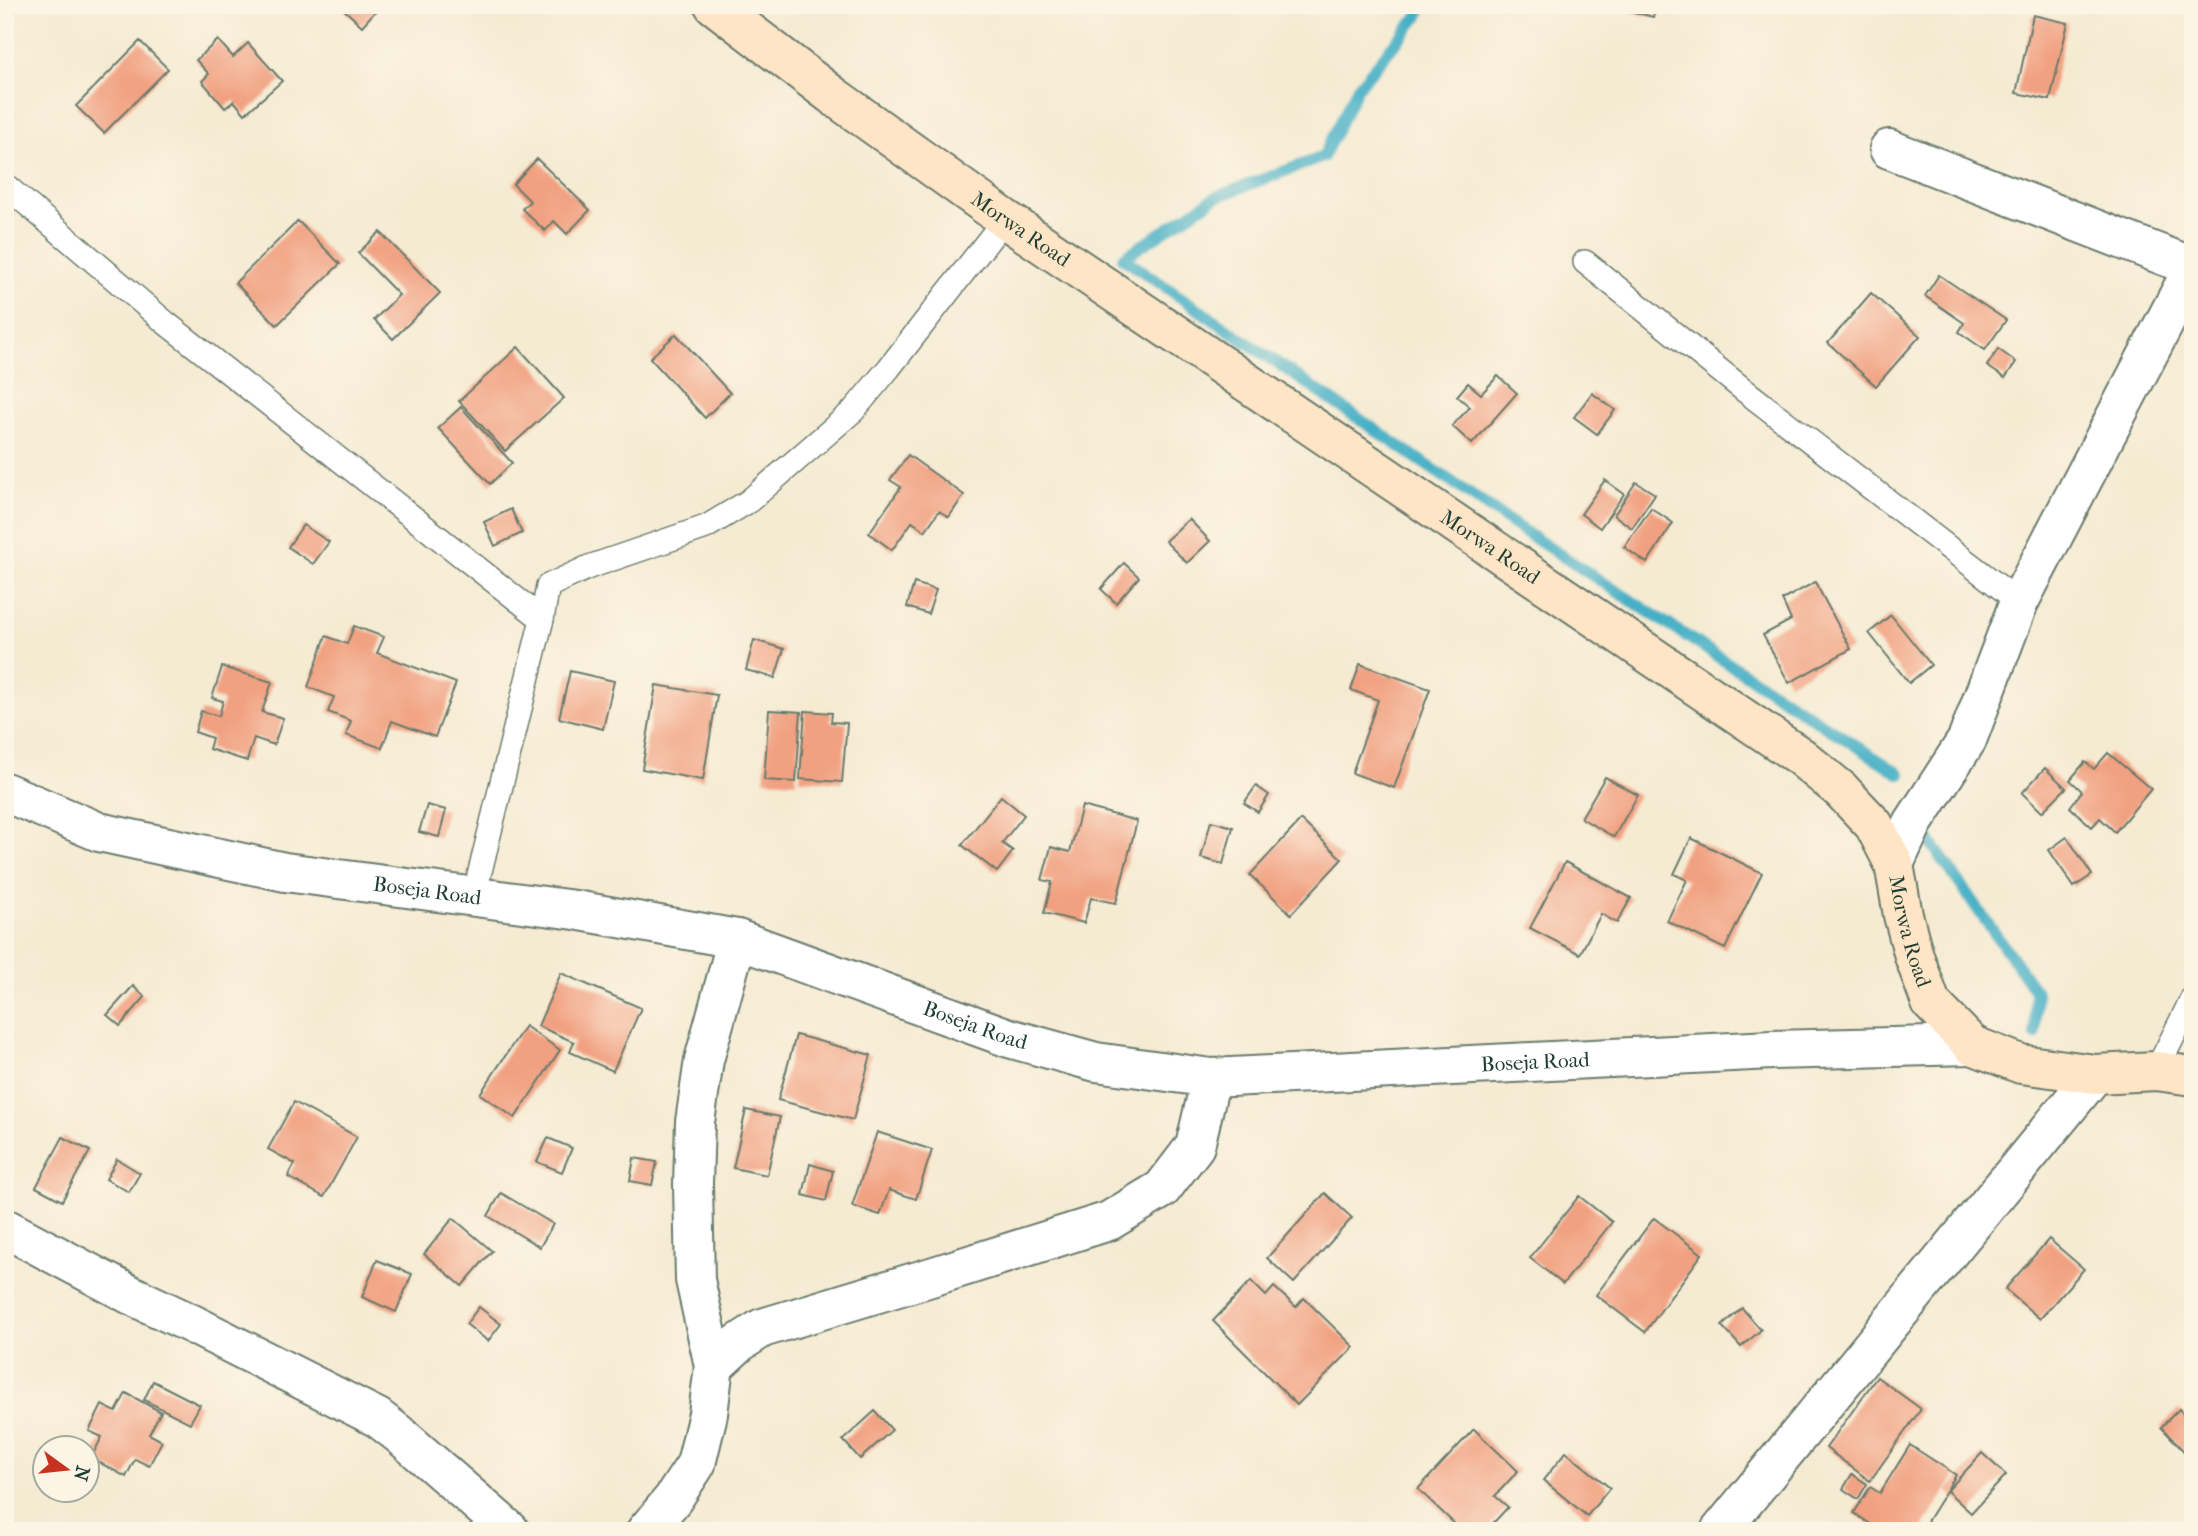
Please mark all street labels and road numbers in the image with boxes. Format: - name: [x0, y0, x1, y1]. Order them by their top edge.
- street label: Morwa Road: [967, 187, 1075, 272]
- street label: Morwa Road: [1436, 505, 1545, 589]
- street label: Boseja Road: [372, 872, 483, 910]
- street label: Morwa Road: [1884, 873, 1937, 991]
- street label: Boseja Road: [920, 996, 1031, 1055]
- street label: Boseja Road: [1480, 1047, 1591, 1077]

